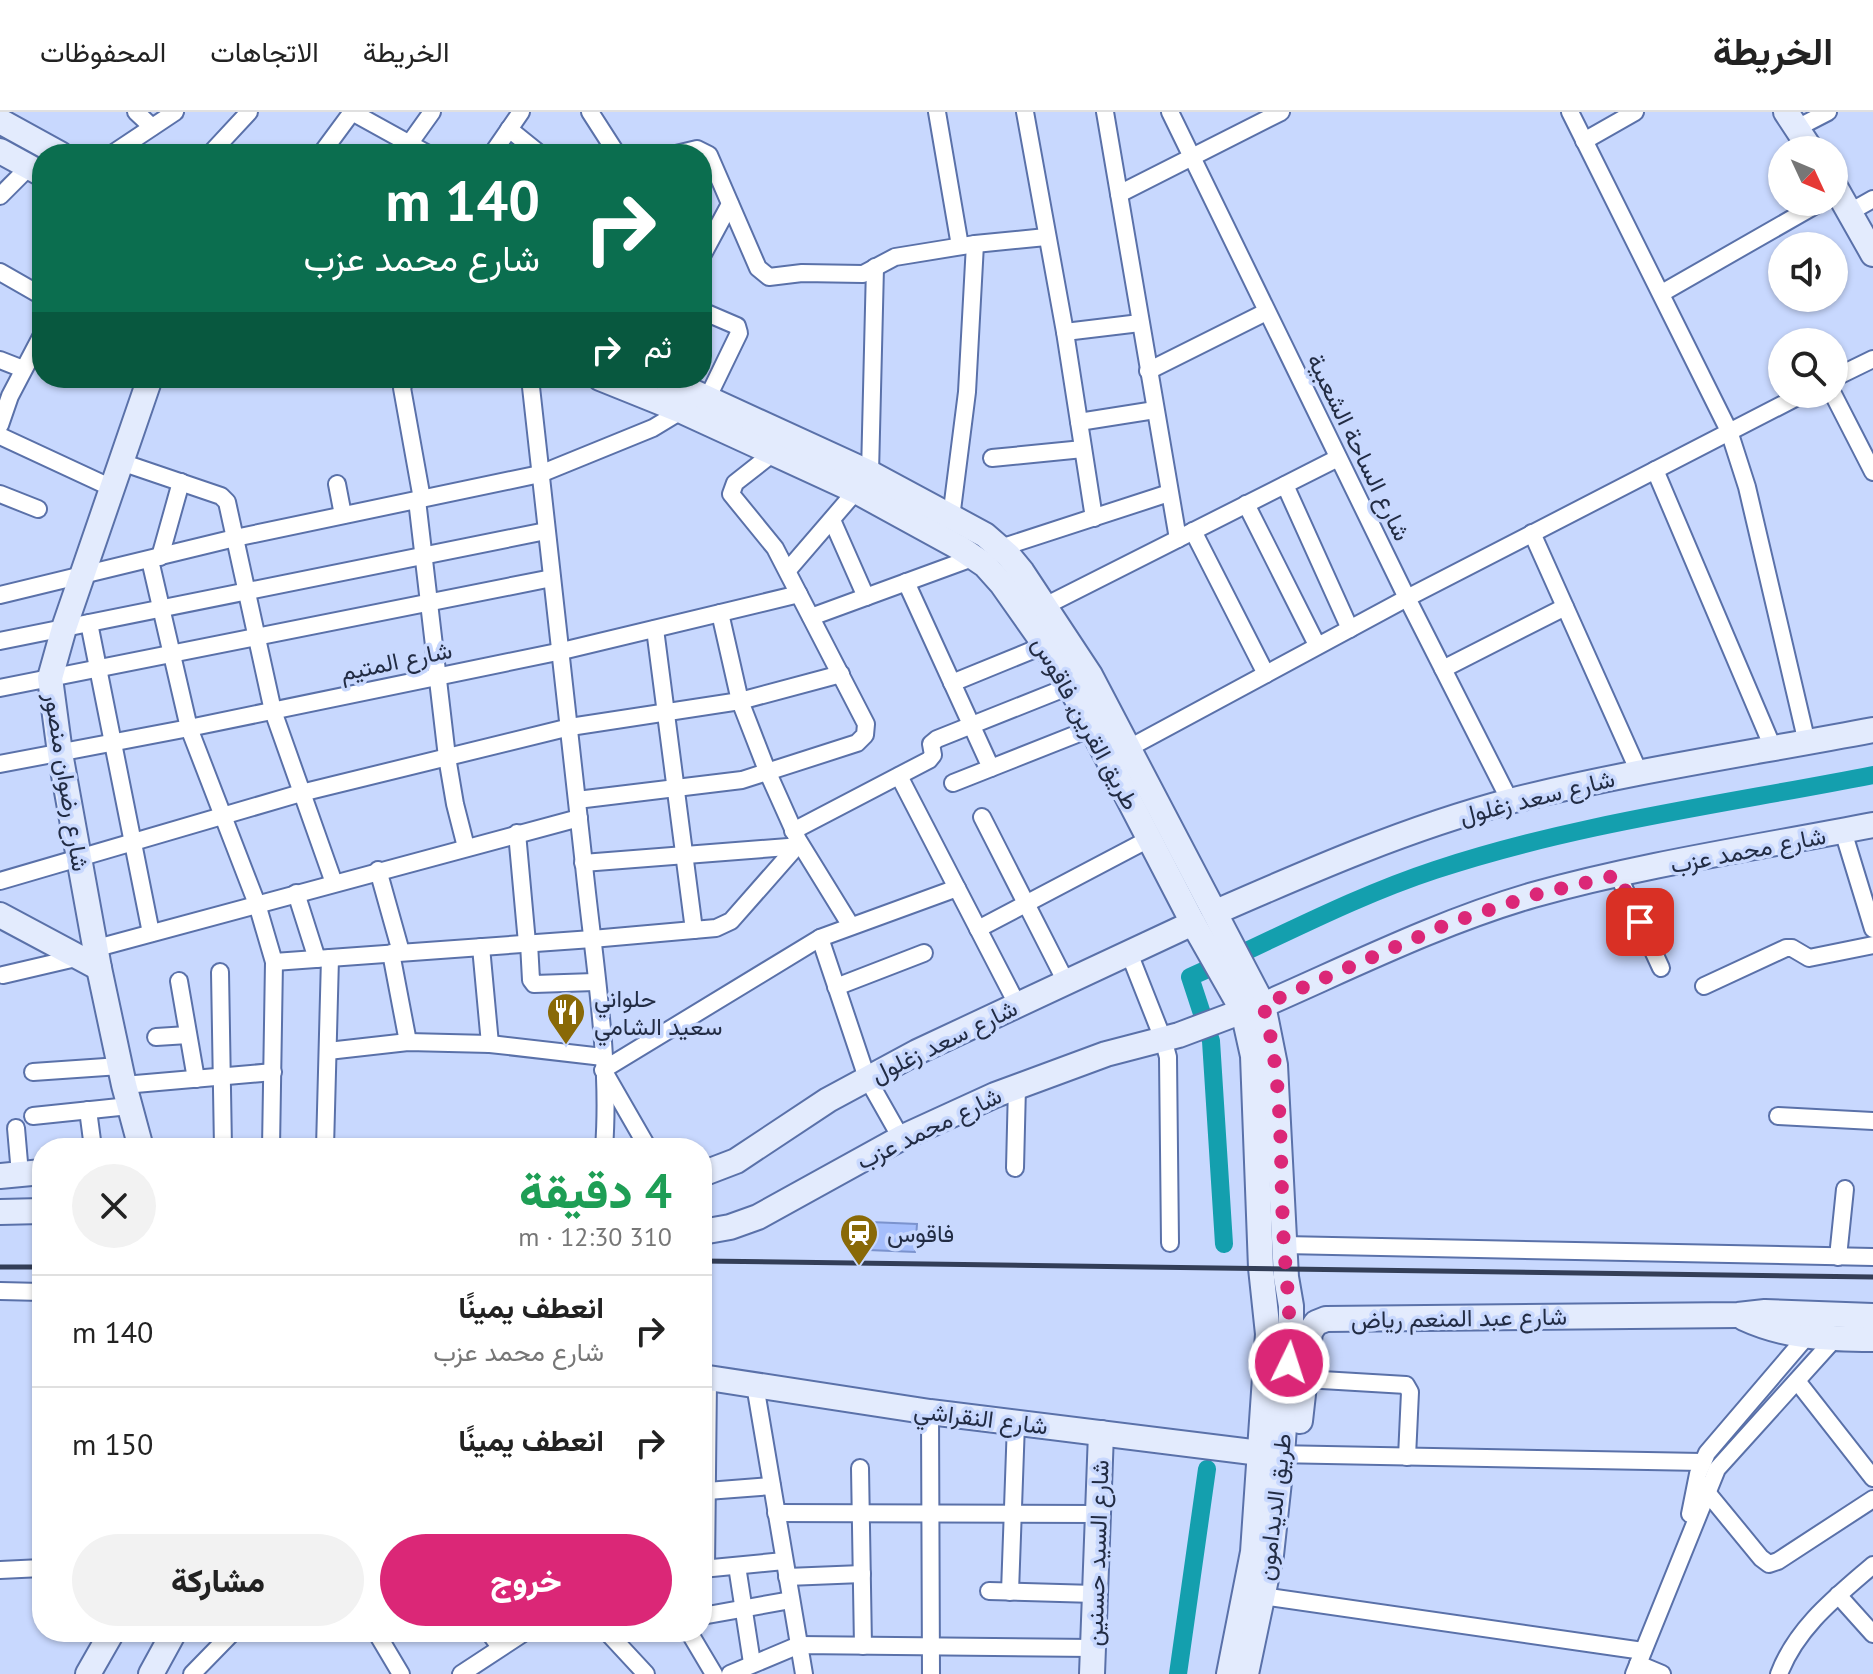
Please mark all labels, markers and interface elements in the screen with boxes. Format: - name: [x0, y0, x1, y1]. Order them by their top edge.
- text: الخريطة: [1713, 26, 1833, 75]
- text: المحفوظات: [40, 33, 166, 70]
- text: الاتجاهات: [210, 33, 319, 70]
- text: الخريطة: [363, 33, 449, 70]
- north arrow: [1768, 136, 1848, 216]
- map controls: [1768, 136, 1848, 408]
- text: 140 m: [385, 164, 540, 236]
- icon: right: [568, 176, 672, 280]
- button: sound: [1768, 232, 1848, 312]
- text: شارع محمد عزب: [304, 234, 540, 281]
- text: ثم: [644, 327, 672, 366]
- icon: right: [584, 328, 628, 372]
- button: search: [1768, 328, 1848, 408]
- street label: شارع الساحة الشعبية: [1299, 348, 1418, 546]
- street label: طريق القرين, فاقوس: [1025, 631, 1147, 815]
- street label: شارع المتيم: [337, 634, 455, 689]
- street label: شارع رضوان منصور: [36, 689, 96, 874]
- street label: شارع سعد زغلول: [1456, 763, 1618, 832]
- street label: شارع محمد عزب: [1668, 820, 1829, 881]
- pin: [1606, 888, 1674, 956]
- icon: arrive: [1618, 900, 1662, 944]
- place label: حلواني سعيد الشامي: [594, 983, 722, 1046]
- restaurant icon: حلواني سعيد الشامي: [545, 991, 587, 1046]
- street label: شارع سعد زغلول: [866, 992, 1023, 1091]
- street label: شارع محمد عزب: [851, 1080, 1007, 1177]
- text: 4 دقيقة: [519, 1159, 672, 1221]
- button: close: [72, 1164, 156, 1248]
- station icon: فاقوس: [838, 1212, 880, 1267]
- place label: فاقوس: [887, 1218, 954, 1249]
- text: 310 m · 12:30: [518, 1220, 672, 1253]
- text: انعطف يمينًا: [458, 1287, 604, 1326]
- street label: شارع عبد المنعم رياض: [1351, 1301, 1567, 1336]
- icon: right: [628, 1309, 672, 1353]
- text: 140 m: [72, 1312, 153, 1351]
- position arrow: [1247, 1321, 1331, 1405]
- text: شارع محمد عزب: [433, 1335, 604, 1368]
- street label: شارع النقراشي: [912, 1394, 1050, 1446]
- text: انعطف يمينًا: [458, 1420, 604, 1459]
- icon: right: [628, 1421, 672, 1465]
- text: 150 m: [72, 1424, 153, 1463]
- street label: طريق الديدامون: [1250, 1432, 1298, 1582]
- street label: شارع السيد حسنين: [1078, 1459, 1117, 1647]
- button: مشاركة: [72, 1534, 364, 1626]
- button: خروج: [380, 1534, 672, 1626]

